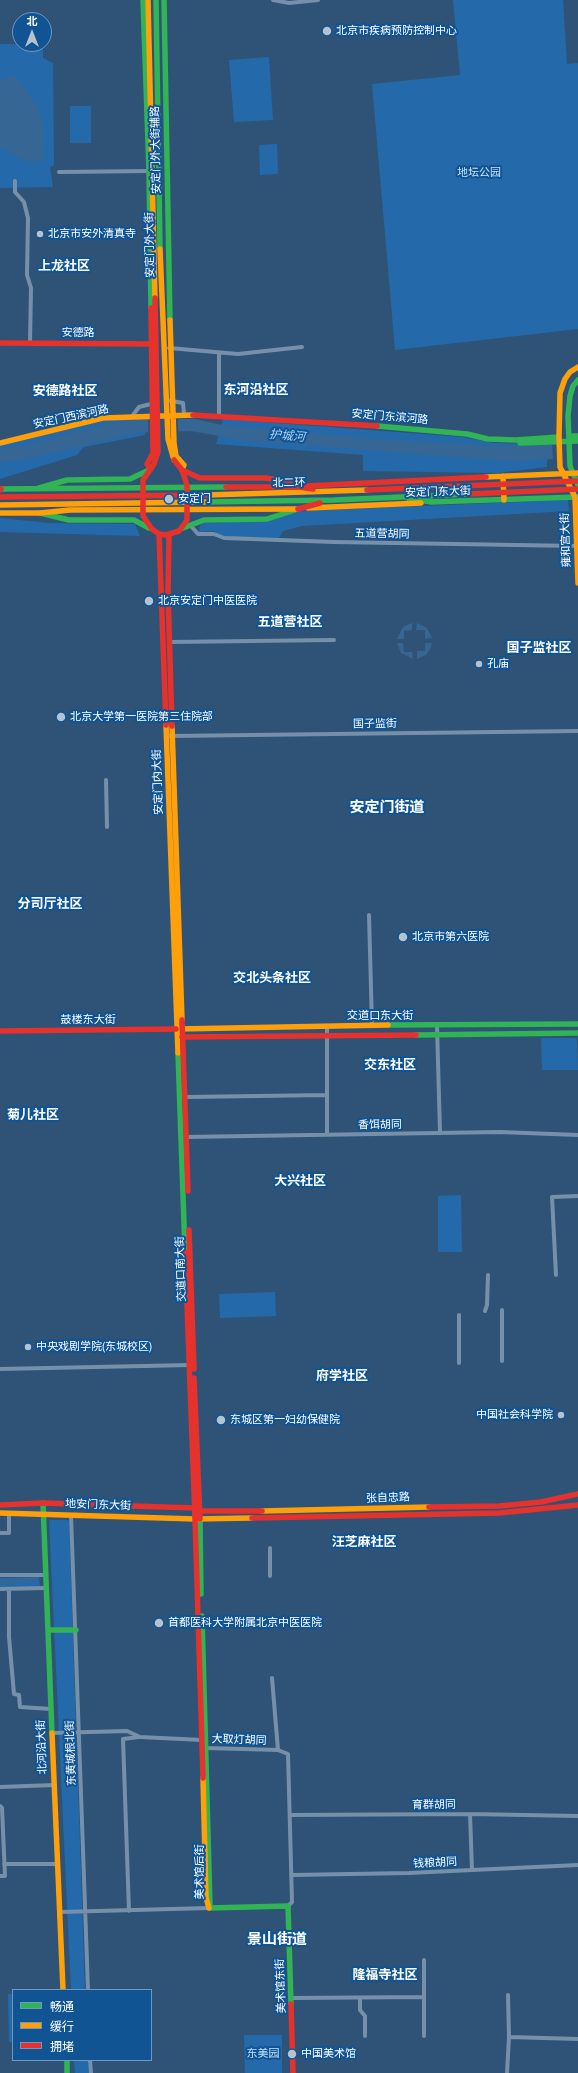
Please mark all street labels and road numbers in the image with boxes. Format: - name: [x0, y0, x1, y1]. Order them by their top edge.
- street label: 安定门外大街辅路: [149, 106, 163, 194]
- street label: 安定门外大街: [143, 212, 157, 278]
- street label: 安德路: [62, 326, 94, 340]
- street label: 安定门西滨河路: [32, 403, 110, 431]
- street label: 安定门东滨河路: [351, 407, 429, 427]
- street label: 北二环: [272, 476, 306, 490]
- street label: 安定门东大街: [405, 484, 471, 500]
- street label: 雍和宫大街: [558, 512, 574, 568]
- street label: 五道营胡同: [354, 527, 410, 541]
- street label: 国子监街: [353, 717, 397, 731]
- street label: 安定门内大街: [150, 749, 166, 815]
- street label: 交道口东大街: [347, 1009, 413, 1023]
- street label: 鼓楼东大街: [61, 1013, 115, 1027]
- street label: 香饵胡同: [358, 1118, 402, 1132]
- street label: 交道口南大街: [173, 1236, 189, 1302]
- street label: 张自忠路: [366, 1491, 410, 1505]
- street label: 地安门东大街: [65, 1497, 131, 1513]
- street label: 北河沿大街: [34, 1719, 50, 1775]
- street label: 东黄城根北街: [63, 1720, 79, 1786]
- street label: 大取灯胡同: [211, 1732, 267, 1748]
- street label: 育群胡同: [412, 1798, 456, 1812]
- street label: 美术馆后街: [193, 1845, 207, 1899]
- street label: 钱粮胡同: [413, 1855, 457, 1871]
- street label: 美术馆东街: [273, 1958, 289, 2014]

